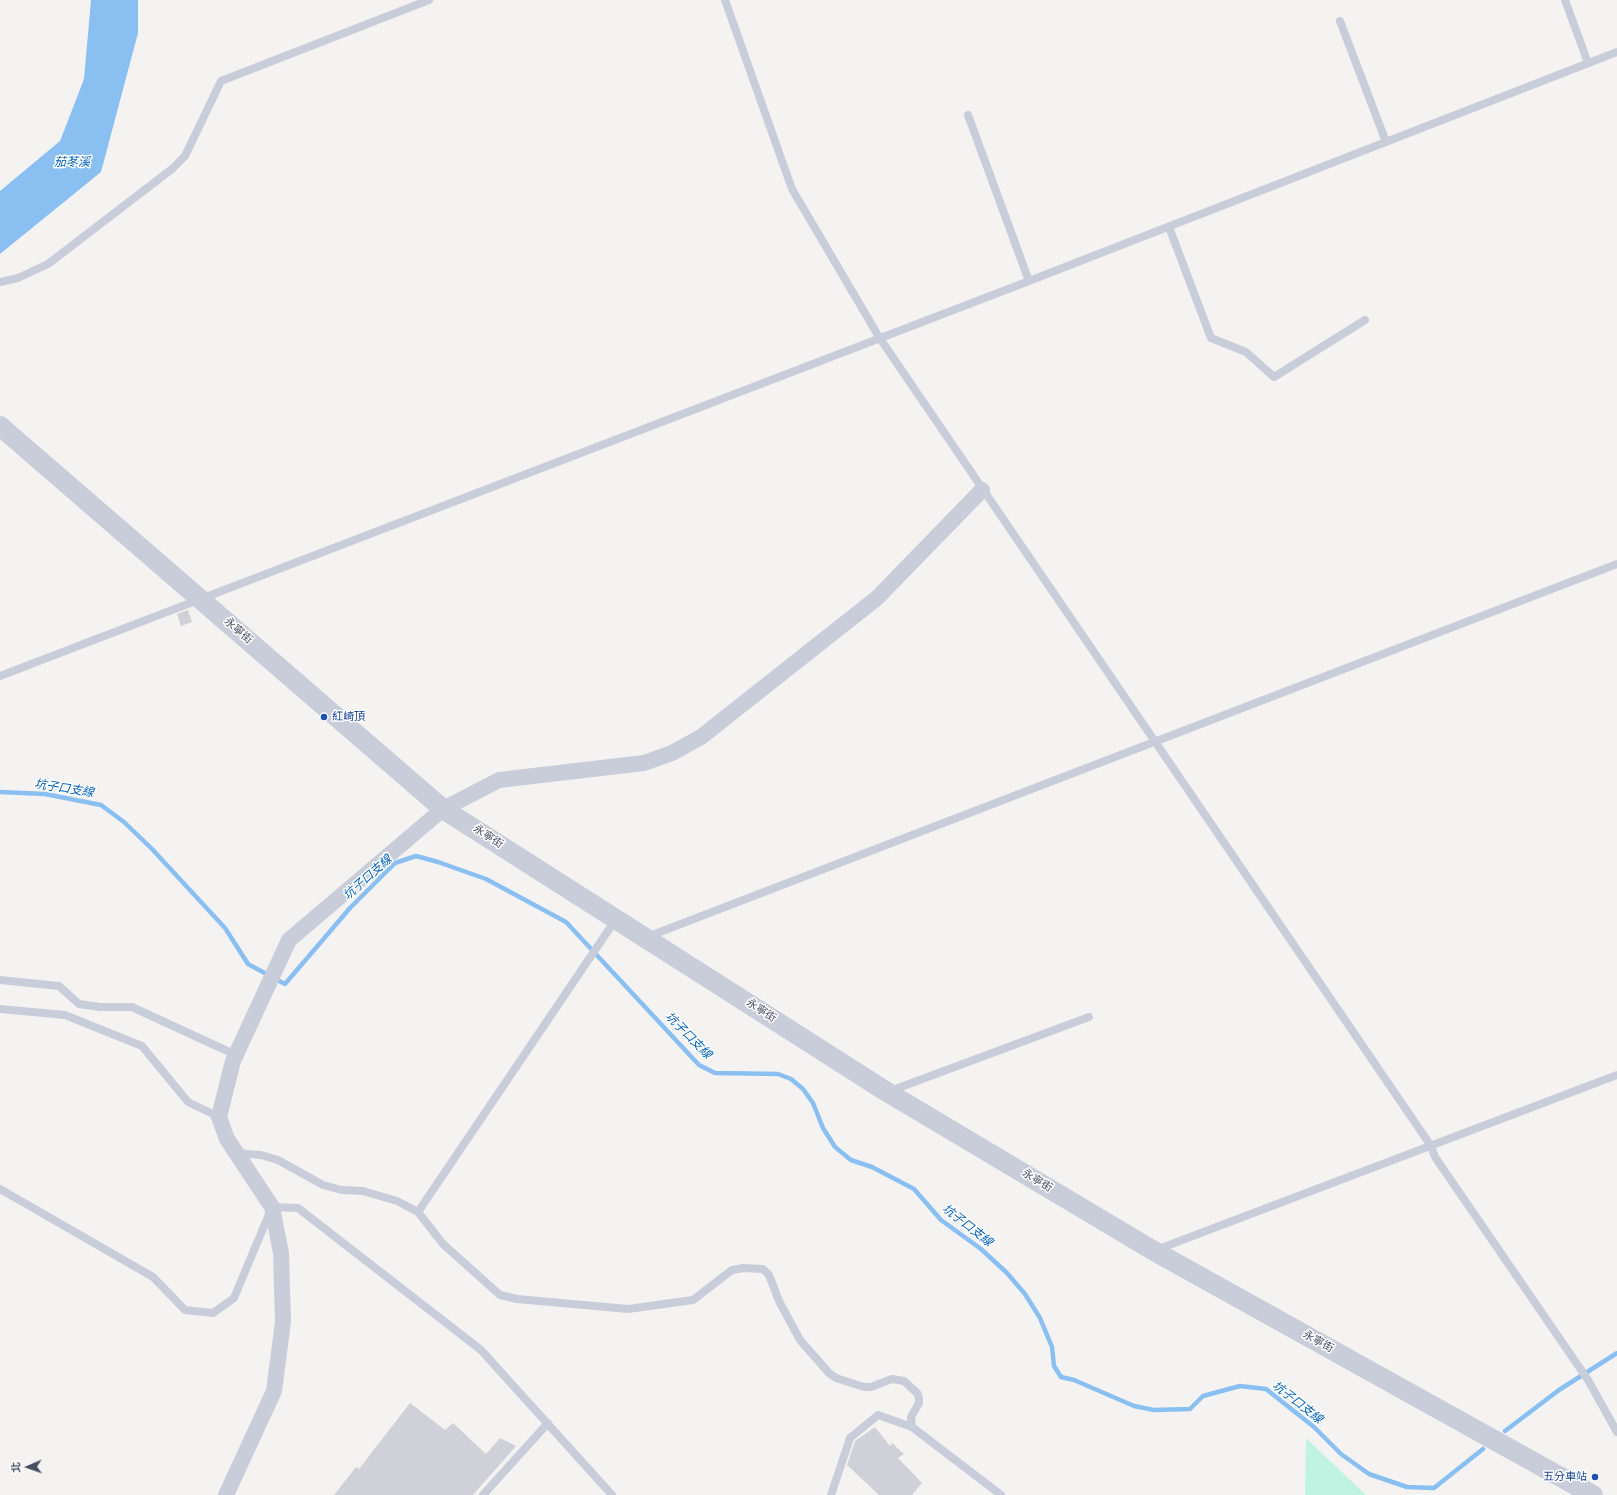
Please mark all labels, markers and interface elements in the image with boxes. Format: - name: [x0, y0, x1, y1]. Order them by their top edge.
- water label: 茄苳溪: [54, 156, 90, 170]
- street label: 永寧街: [221, 615, 255, 647]
- place label: 紅崎頂: [332, 710, 365, 724]
- marker: 紅崎頂: [319, 712, 329, 722]
- water label: 坑子口支線: [33, 777, 95, 801]
- street label: 永寧街: [471, 822, 505, 852]
- water label: 坑子口支線: [341, 853, 395, 903]
- street label: 永寧街: [744, 996, 778, 1026]
- water label: 坑子口支線: [662, 1010, 714, 1062]
- street label: 永寧街: [1019, 1167, 1055, 1195]
- water label: 坑子口支線: [939, 1202, 995, 1250]
- street label: 永寧街: [1300, 1328, 1336, 1356]
- water label: 坑子口支線: [1269, 1379, 1325, 1427]
- north arrow: [8, 1447, 48, 1487]
- text: 北: [8, 1462, 24, 1473]
- place label: 五分車站: [1543, 1470, 1587, 1484]
- marker: 五分車站: [1590, 1472, 1600, 1482]

